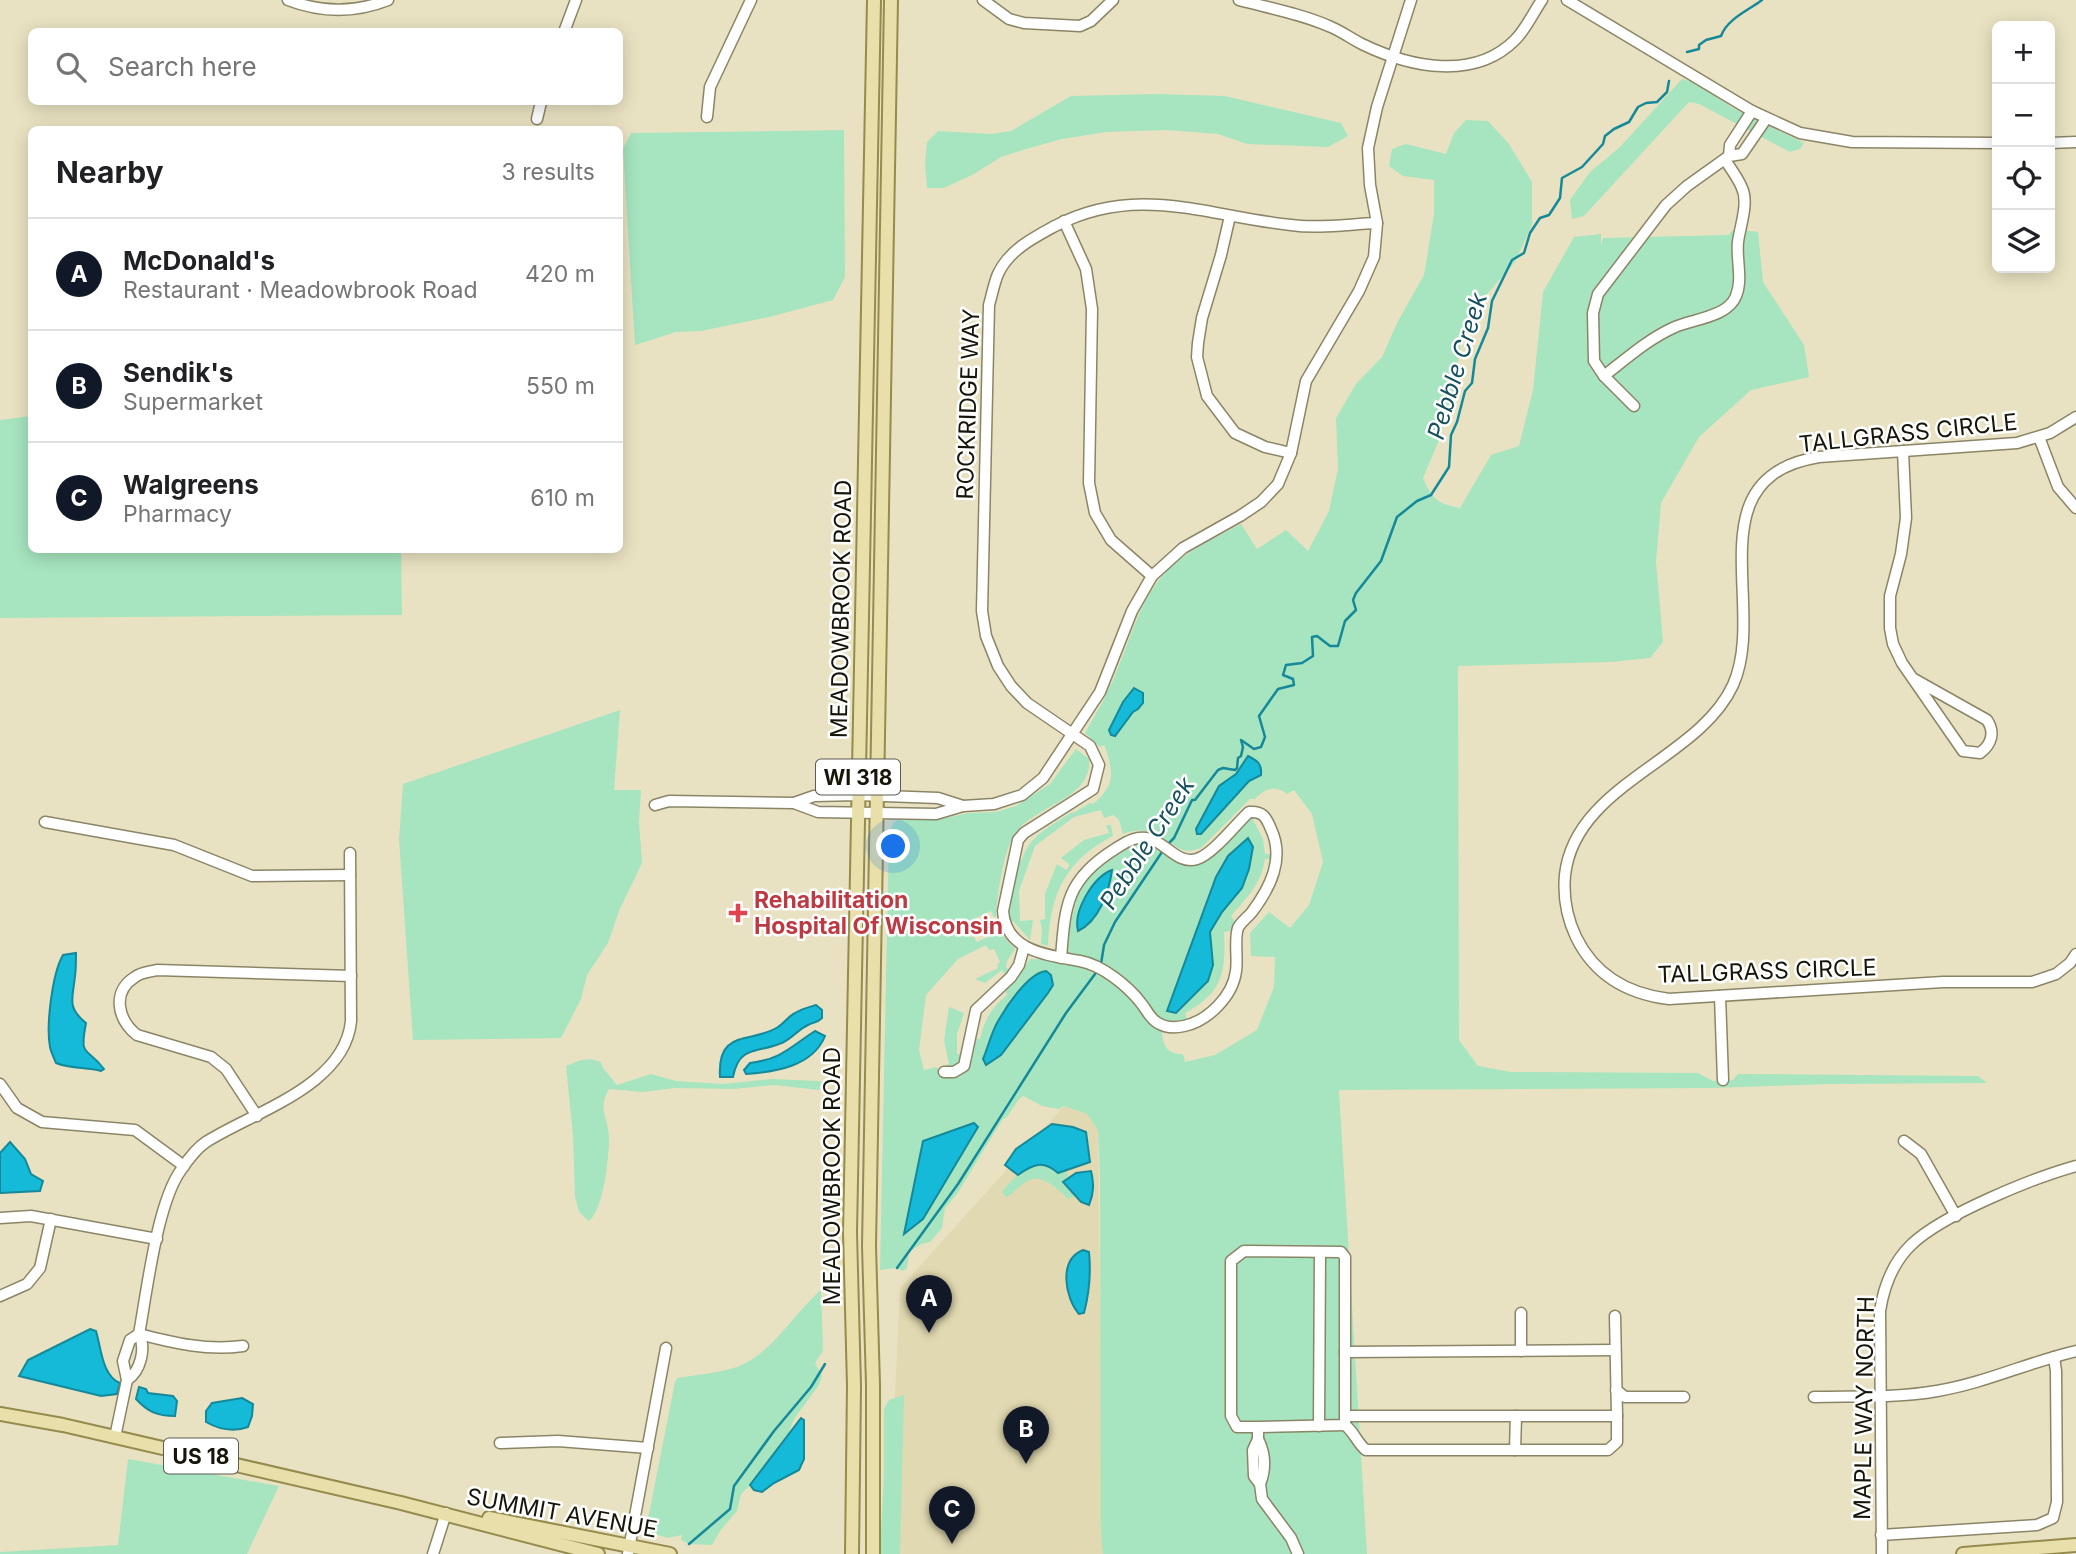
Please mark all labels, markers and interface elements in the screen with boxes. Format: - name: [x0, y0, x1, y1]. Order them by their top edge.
- map controls: [1992, 21, 2055, 273]
- button: +: [1992, 21, 2055, 84]
- search box: [28, 28, 623, 105]
- icon: search: [52, 48, 90, 86]
- text: Search here: [108, 51, 257, 82]
- button: −: [1992, 84, 2055, 147]
- button: locate: [1992, 147, 2055, 210]
- text: Nearby: [56, 154, 164, 190]
- text: 3 results: [502, 158, 595, 186]
- button: layers: [1992, 210, 2055, 273]
- text: McDonald's: [123, 245, 275, 276]
- text: A: [70, 260, 88, 288]
- text: 420 m: [525, 260, 595, 288]
- text: Restaurant · Meadowbrook Road: [123, 276, 478, 304]
- water label: Pebble Creek: [1421, 288, 1493, 443]
- street label: ROCKRIDGE WAY: [951, 308, 985, 500]
- text: Sendik's: [123, 357, 233, 388]
- text: B: [71, 372, 87, 400]
- text: 550 m: [526, 372, 595, 400]
- text: Supermarket: [123, 388, 263, 416]
- street label: TALLGRASS CIRCLE: [1797, 408, 2019, 458]
- text: Walgreens: [123, 469, 259, 500]
- street label: MEADOWBROOK ROAD: [825, 480, 857, 738]
- text: C: [70, 484, 88, 512]
- text: 610 m: [530, 484, 595, 512]
- text: Pharmacy: [123, 500, 232, 528]
- road number: WI 318: [816, 760, 900, 794]
- water label: Pebble Creek: [1094, 771, 1201, 915]
- your location: [876, 829, 910, 863]
- place label: Rehabilitation Hospital Of Wisconsin: [754, 886, 1003, 940]
- marker: Rehabilitation Hospital Of Wisconsin: [728, 903, 748, 923]
- street label: TALLGRASS CIRCLE: [1657, 953, 1877, 989]
- street label: MEADOWBROOK ROAD: [818, 1047, 846, 1305]
- pin: A: [906, 1275, 952, 1333]
- street label: MAPLE WAY NORTH: [1848, 1296, 1880, 1520]
- pin: B: [1003, 1406, 1049, 1464]
- road number: US 18: [164, 1438, 238, 1474]
- street label: SUMMIT AVENUE: [464, 1482, 660, 1544]
- pin: C: [929, 1486, 975, 1544]

